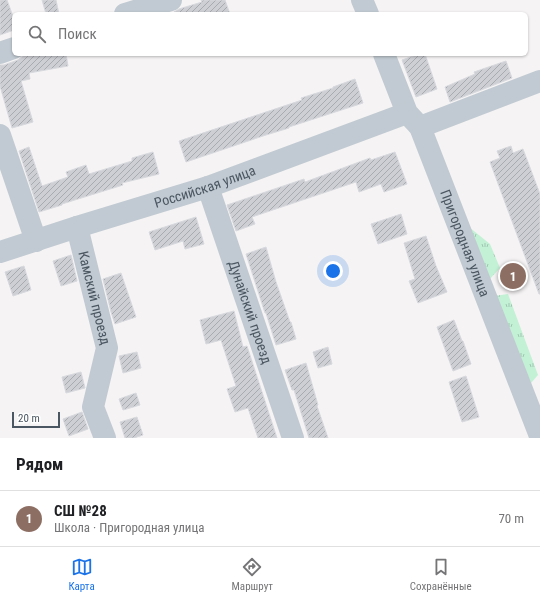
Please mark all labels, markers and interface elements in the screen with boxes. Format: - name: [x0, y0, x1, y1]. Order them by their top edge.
- search box: [12, 12, 528, 56]
- icon: search: [26, 23, 48, 45]
- text: Поиск: [58, 25, 97, 43]
- street label: Российская улица: [152, 162, 258, 211]
- street label: Пригородная улица: [437, 187, 493, 299]
- street label: Камский проезд: [75, 249, 114, 347]
- street label: Дунайский проезд: [225, 258, 275, 366]
- your location: [323, 261, 343, 281]
- pin: 1: [500, 261, 526, 291]
- scale bar: [12, 410, 60, 429]
- text: 20 m: [18, 412, 40, 425]
- text: Рядом: [16, 454, 63, 474]
- text: СШ №28: [54, 502, 107, 520]
- text: 1: [26, 511, 32, 526]
- text: 70 m: [498, 511, 524, 526]
- text: Школа · Пригородная улица: [54, 520, 204, 535]
- tab: Карта: [68, 556, 95, 593]
- tab: Маршрут: [232, 556, 273, 593]
- tab: Сохранённые: [410, 556, 472, 593]

